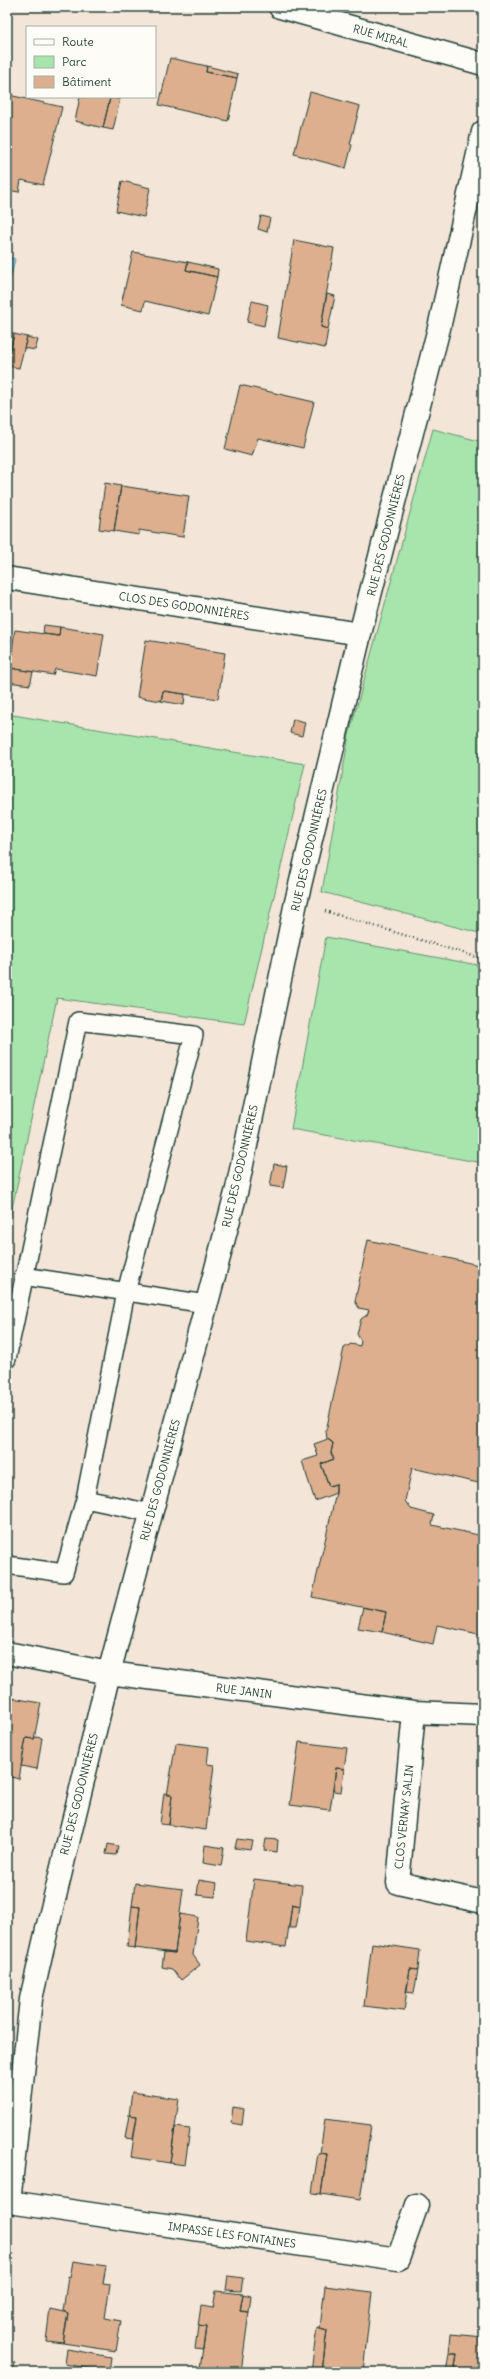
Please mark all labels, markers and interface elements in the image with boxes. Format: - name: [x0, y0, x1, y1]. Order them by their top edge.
- street label: RUE MIRAL: [351, 21, 411, 51]
- legend: [26, 26, 156, 98]
- text: Route: [62, 34, 94, 49]
- text: Parc: [62, 54, 87, 69]
- text: Bâtiment: [62, 74, 111, 89]
- street label: RUE DES GODONNIÈRES: [363, 472, 408, 597]
- street label: CLOS DES GODONNIÈRES: [118, 588, 250, 623]
- street label: RUE DES GODONNIÈRES: [287, 787, 330, 913]
- street label: RUE DES GODONNIÈRES: [218, 1103, 261, 1229]
- street label: RUE DES GODONNIÈRES: [136, 1417, 183, 1542]
- street label: RUE JANIN: [215, 1681, 273, 1701]
- street label: RUE DES GODONNIÈRES: [56, 1731, 101, 1856]
- street label: CLOS VERNAY SALIN: [392, 1764, 416, 1870]
- street label: IMPASSE LES FONTAINES: [167, 2219, 297, 2251]

